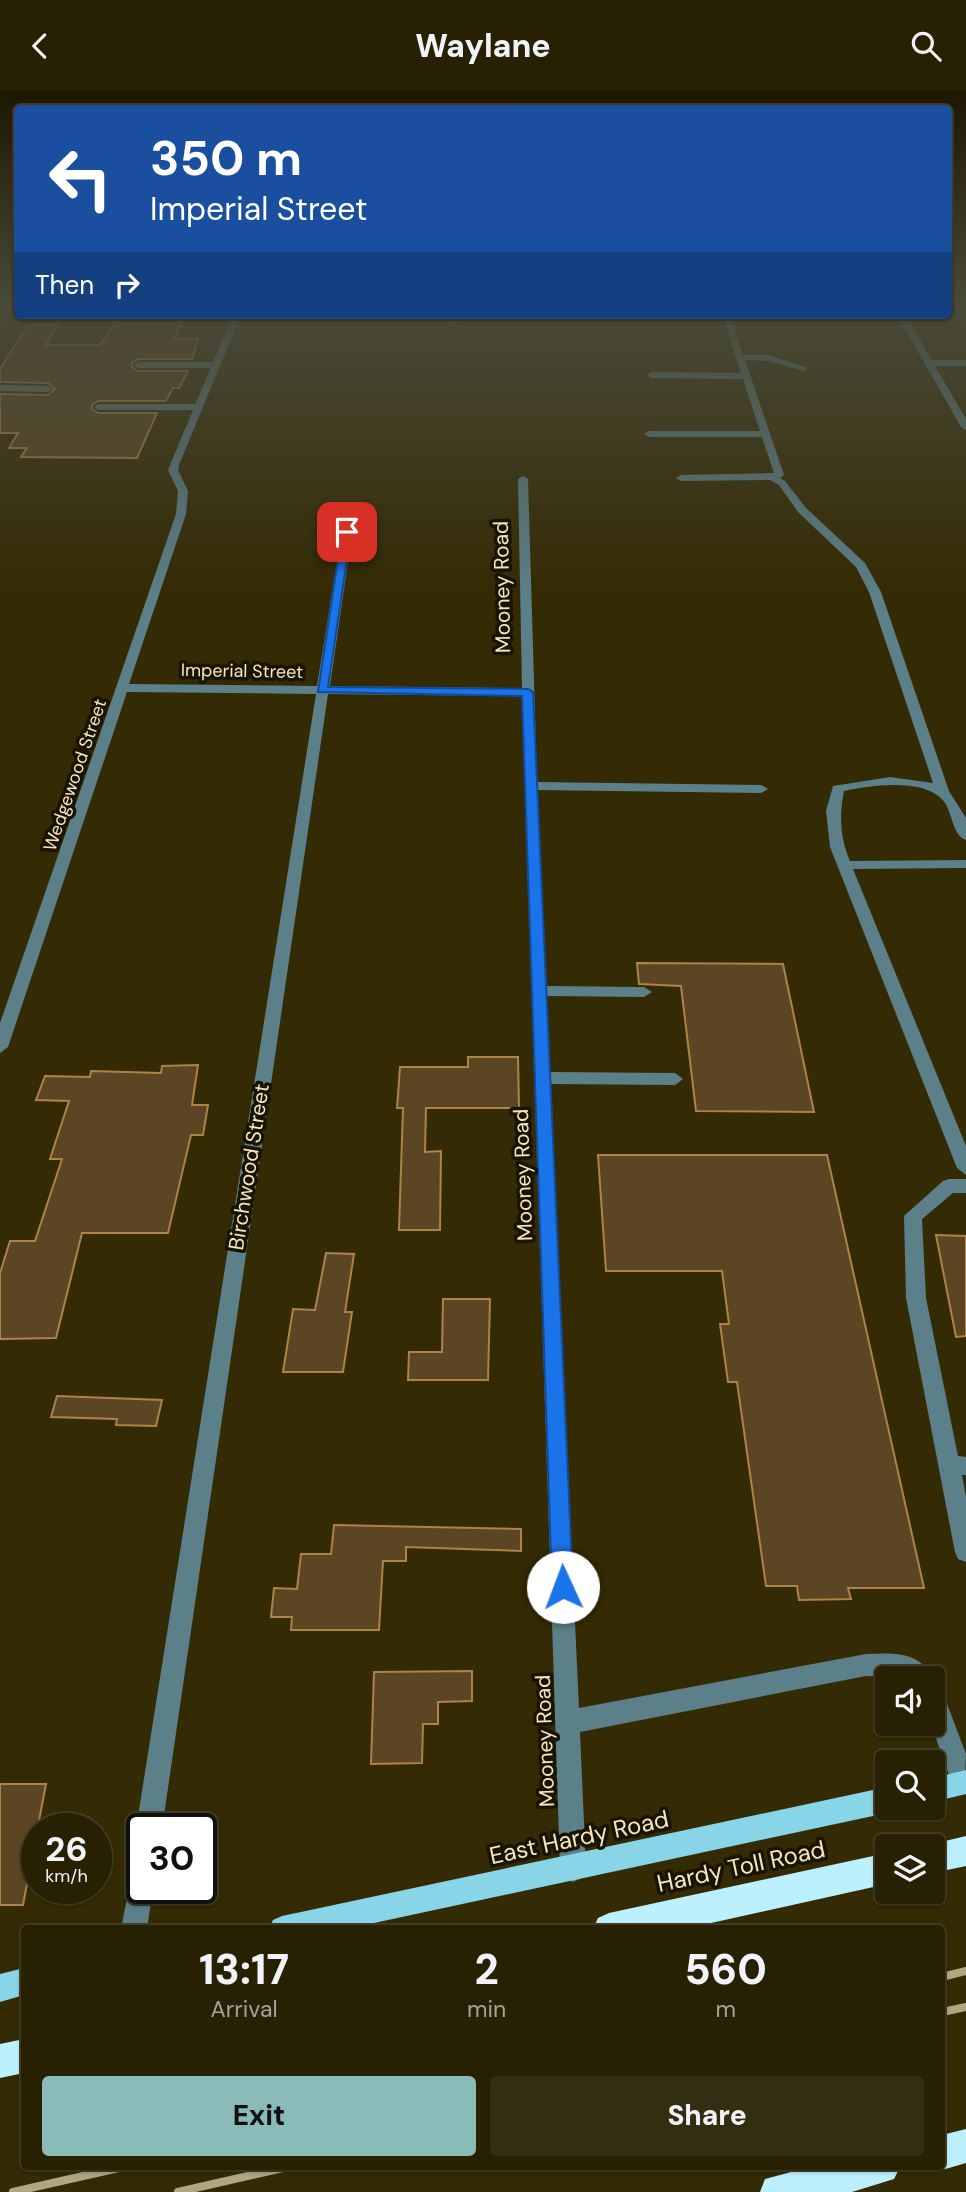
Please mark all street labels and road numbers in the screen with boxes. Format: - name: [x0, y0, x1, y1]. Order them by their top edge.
- street label: Mooney Road: [487, 521, 517, 653]
- street label: Imperial Street: [181, 658, 303, 684]
- street label: Wedgewood Street: [38, 696, 112, 854]
- street label: Birchwood Street: [222, 1082, 276, 1252]
- street label: Mooney Road: [507, 1108, 539, 1242]
- street label: Mooney Road: [529, 1674, 561, 1808]
- street label: East Hardy Road: [487, 1803, 671, 1871]
- street label: Hardy Toll Road: [654, 1833, 828, 1899]

